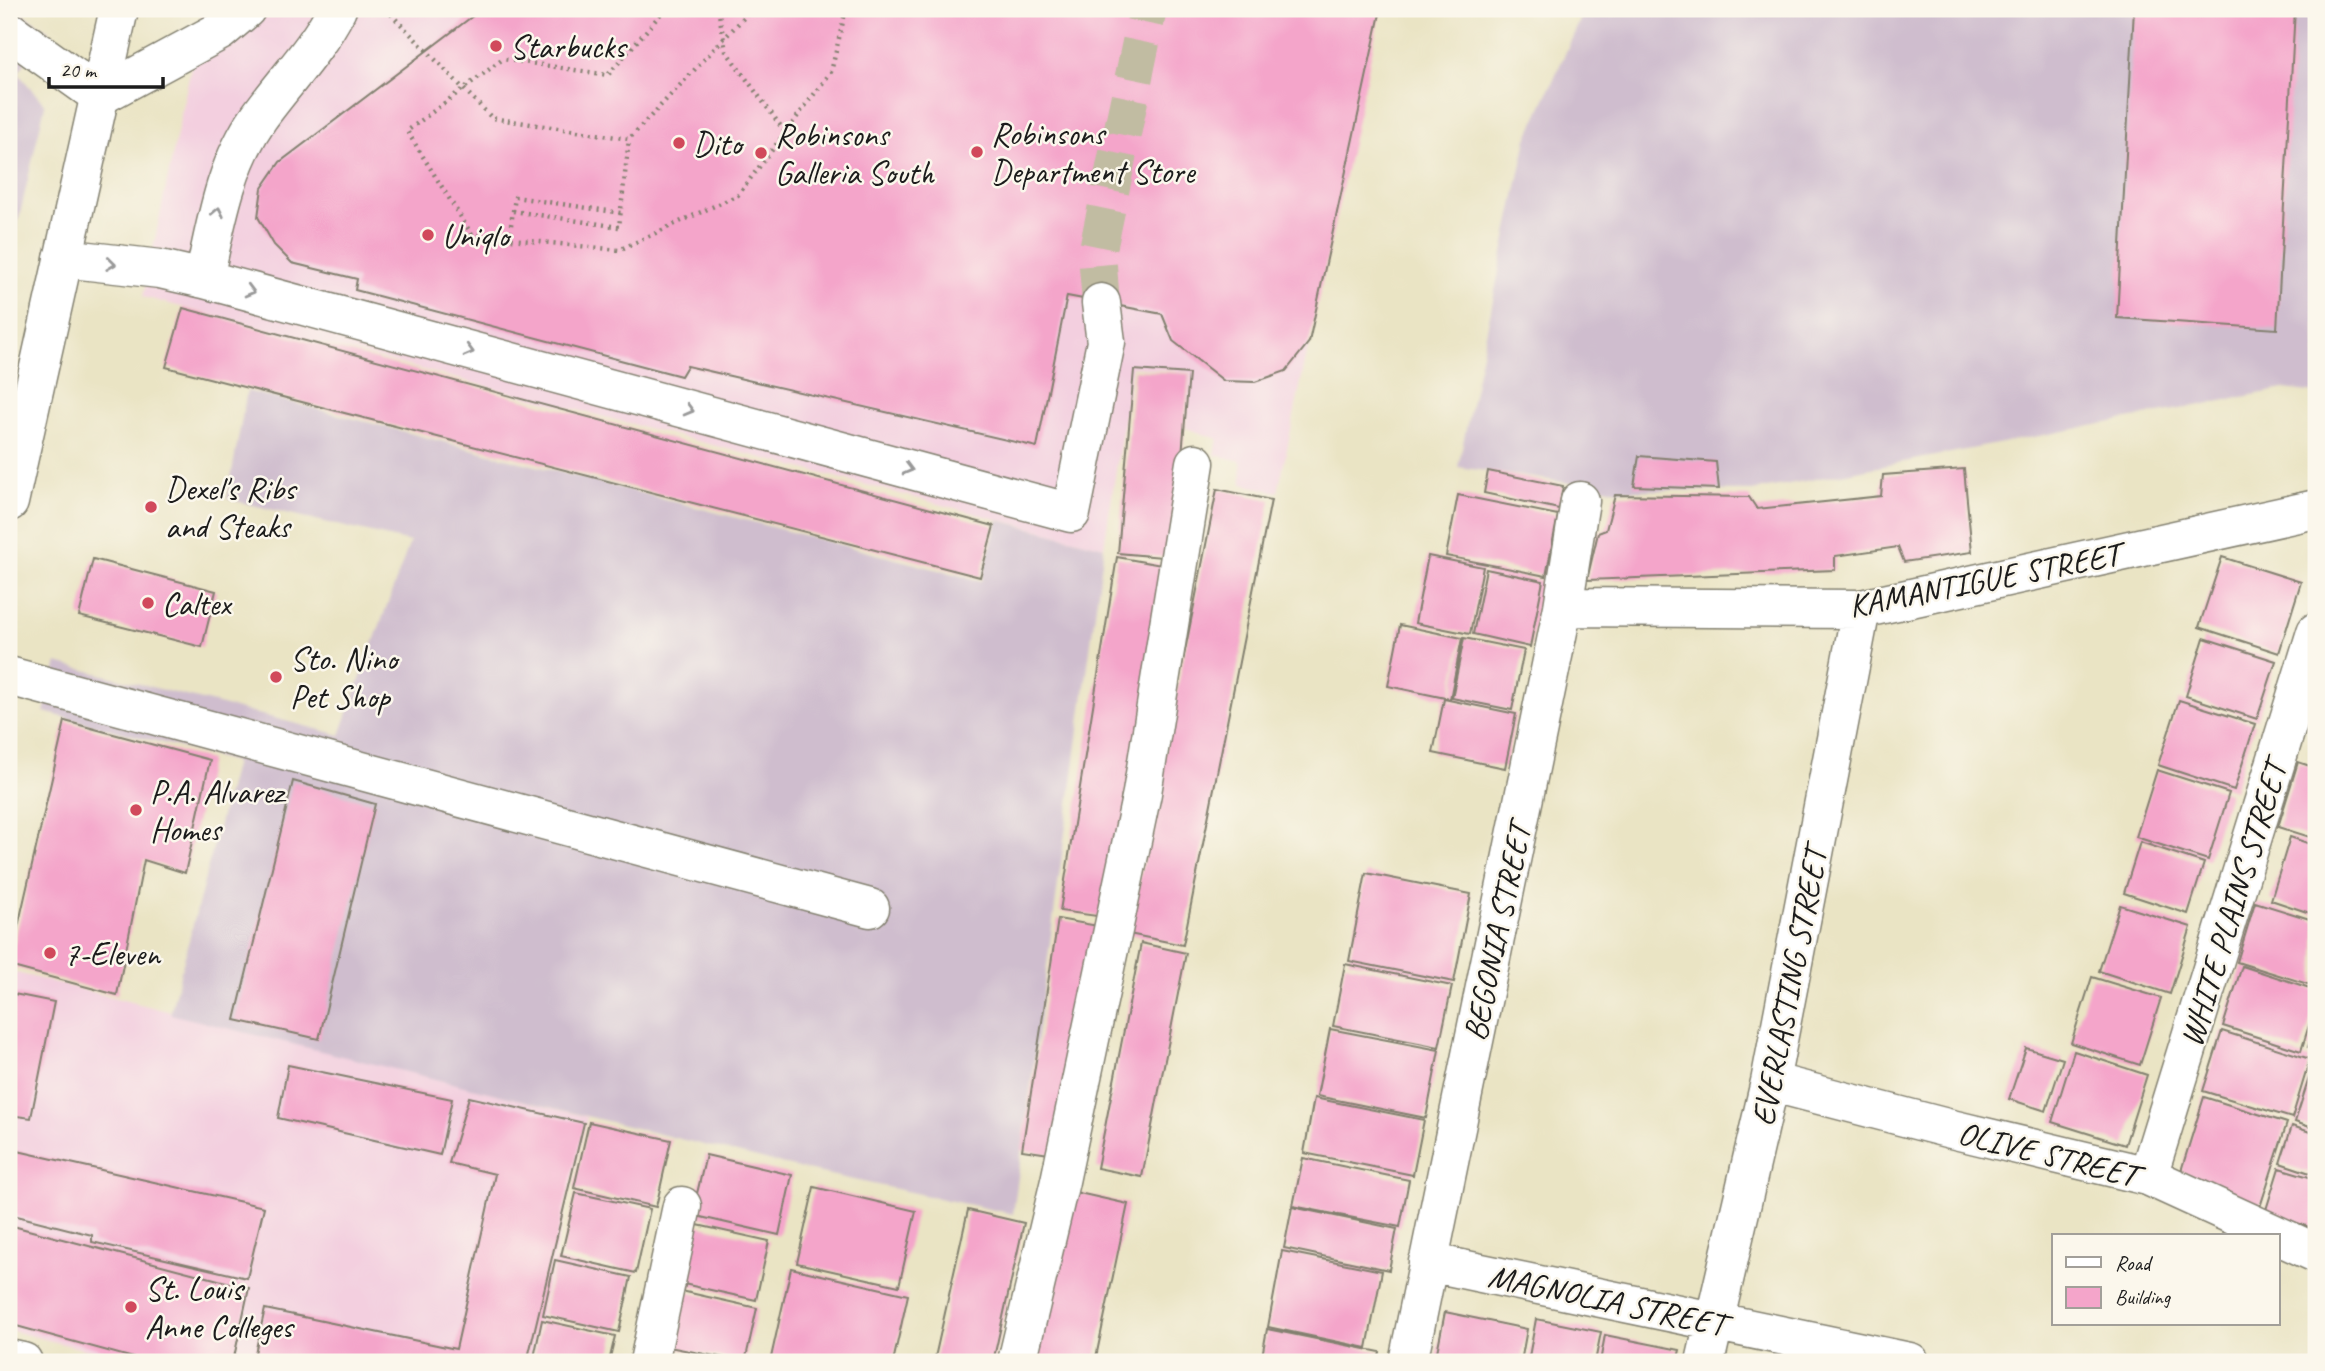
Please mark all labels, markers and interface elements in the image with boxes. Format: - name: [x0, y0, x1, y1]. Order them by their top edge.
- place label: Starbucks: [510, 26, 628, 68]
- marker: Starbucks: [488, 38, 504, 54]
- scale bar: [49, 46, 163, 90]
- text: 20 m: [60, 57, 98, 83]
- place label: Robinsons Department Store: [991, 113, 1197, 193]
- place label: Robinsons Galleria South: [775, 114, 936, 194]
- place label: Dito: [693, 123, 745, 165]
- marker: Dito: [671, 135, 687, 151]
- marker: Robinsons Department Store: [969, 144, 985, 160]
- marker: Robinsons Galleria South: [753, 145, 769, 161]
- one-way arrow: [210, 206, 225, 218]
- place label: Uniqlo: [442, 215, 512, 257]
- marker: Uniqlo: [420, 227, 436, 243]
- one-way arrow: [106, 256, 117, 271]
- one-way arrow: [243, 283, 255, 298]
- one-way arrow: [463, 343, 475, 357]
- one-way arrow: [683, 402, 695, 416]
- one-way arrow: [902, 461, 914, 476]
- place label: Dexel's Ribs and Steaks: [165, 468, 298, 548]
- marker: Dexel's Ribs and Steaks: [143, 499, 159, 515]
- street label: KAMANTIGUE STREET: [1845, 532, 2131, 627]
- place label: Caltex: [162, 583, 233, 625]
- marker: Caltex: [140, 595, 156, 611]
- place label: Sto. Nino Pet Shop: [290, 638, 400, 718]
- marker: Sto. Nino Pet Shop: [268, 669, 284, 685]
- street label: WHITE PLAINS STREET: [2170, 750, 2298, 1051]
- place label: P.A. Alvarez Homes: [150, 771, 287, 851]
- marker: P.A. Alvarez Homes: [128, 802, 144, 818]
- street label: BEGONIA STREET: [1454, 813, 1542, 1044]
- street label: EVERLASTING STREET: [1742, 837, 1838, 1129]
- place label: 7-Eleven: [64, 933, 162, 975]
- marker: 7-Eleven: [42, 945, 58, 961]
- street label: OLIVE STREET: [1954, 1111, 2149, 1198]
- legend: [2052, 1234, 2280, 1326]
- text: Road: [2115, 1250, 2154, 1276]
- street label: MAGNOLIA STREET: [1485, 1254, 1737, 1347]
- place label: St. Louis Anne Colleges: [145, 1268, 295, 1348]
- text: Building: [2115, 1284, 2172, 1310]
- marker: St. Louis Anne Colleges: [123, 1299, 139, 1315]

